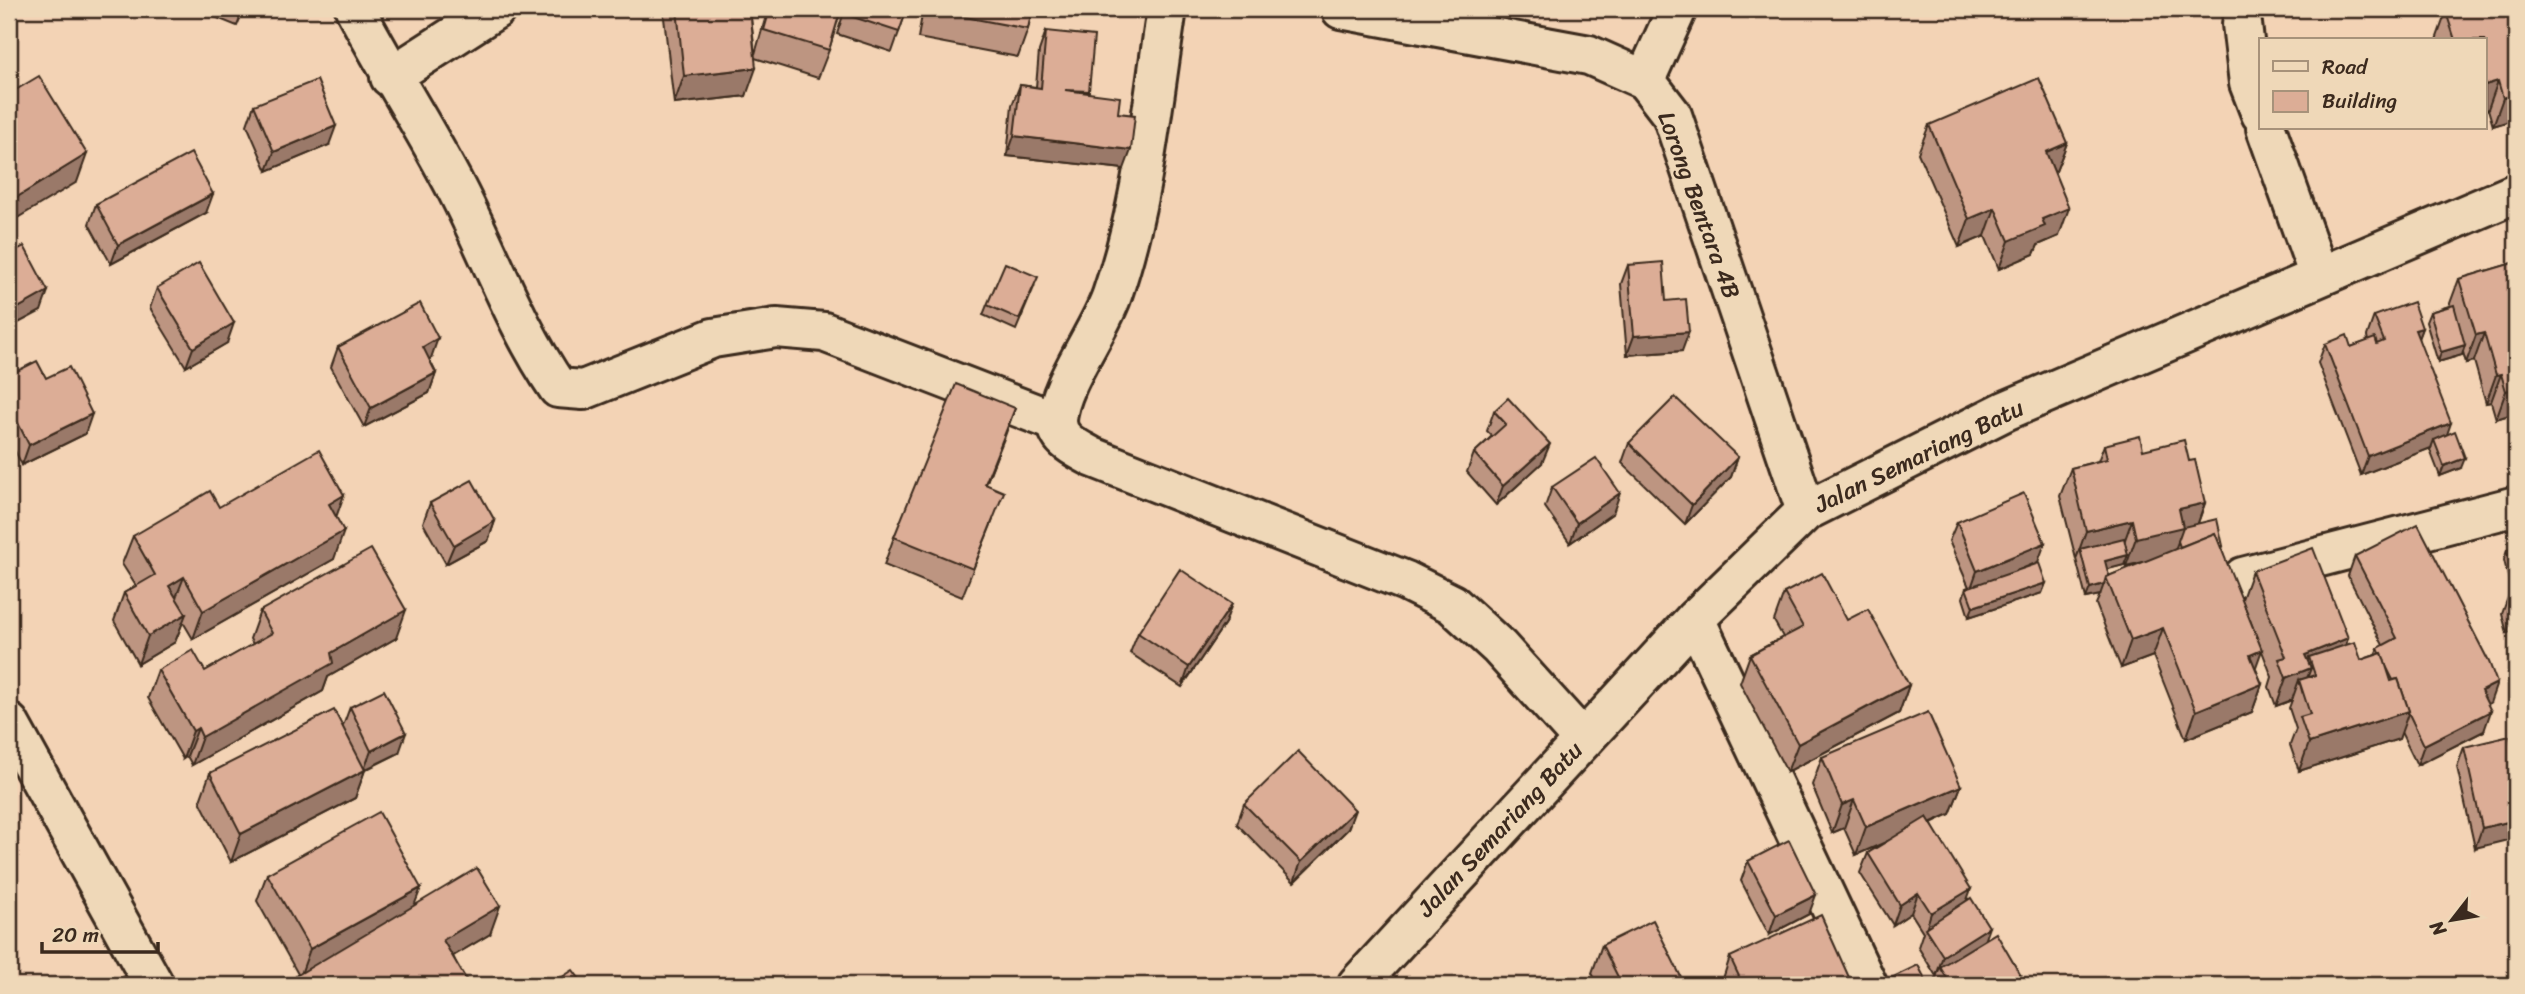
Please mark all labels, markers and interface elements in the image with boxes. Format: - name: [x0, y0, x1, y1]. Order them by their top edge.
- legend: [2259, 38, 2486, 130]
- text: Road: [2322, 48, 2369, 86]
- text: Building: [2322, 82, 2398, 120]
- street label: Lorong Bentara 4B: [1646, 105, 1752, 305]
- street label: Jalan Semariang Batu: [1806, 387, 2031, 525]
- street label: Jalan Semariang Batu: [1406, 731, 1593, 928]
- north arrow: [2416, 886, 2486, 956]
- scale bar: [42, 910, 158, 954]
- text: N: [2420, 914, 2456, 943]
- text: 20 m: [52, 916, 99, 954]

